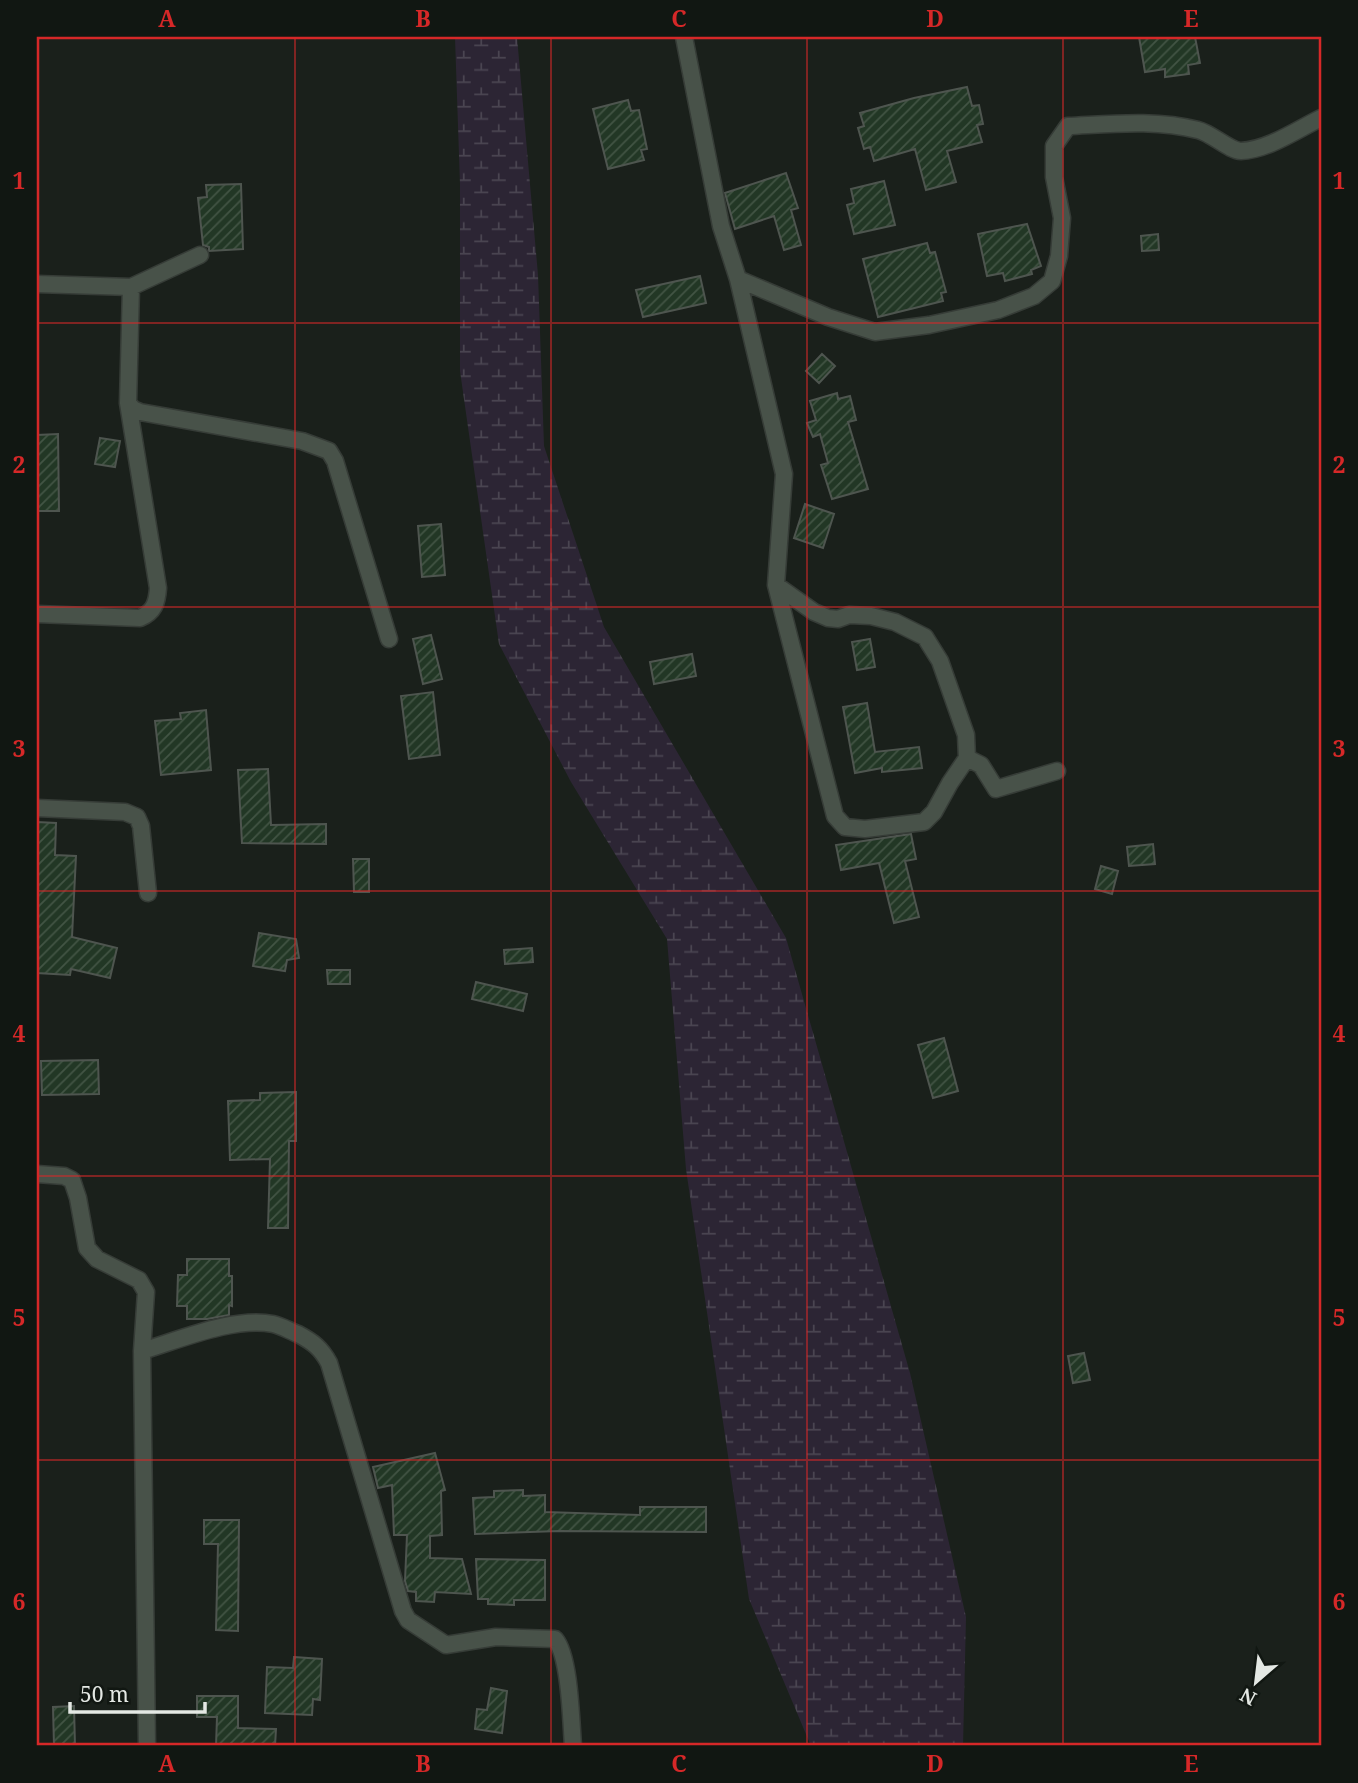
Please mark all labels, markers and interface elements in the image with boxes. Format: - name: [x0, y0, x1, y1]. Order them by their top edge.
- text: A: [158, 2, 176, 34]
- text: B: [415, 2, 431, 34]
- text: C: [671, 2, 687, 34]
- text: D: [926, 2, 944, 34]
- text: E: [1183, 2, 1199, 34]
- text: 1: [13, 164, 26, 196]
- text: 1: [1333, 164, 1346, 196]
- text: 2: [13, 448, 26, 480]
- text: 2: [1333, 448, 1346, 480]
- text: 3: [13, 732, 26, 764]
- text: 3: [1333, 732, 1346, 764]
- text: 4: [13, 1017, 26, 1049]
- text: 4: [1333, 1017, 1346, 1049]
- text: 5: [13, 1301, 26, 1333]
- text: 5: [1333, 1301, 1346, 1333]
- text: 6: [13, 1585, 26, 1617]
- text: 6: [1333, 1585, 1346, 1617]
- north arrow: [1222, 1646, 1292, 1716]
- scale bar: [70, 1671, 205, 1715]
- text: 50 m: [80, 1680, 129, 1708]
- text: N: [1235, 1682, 1261, 1712]
- text: A: [158, 1747, 176, 1779]
- text: B: [415, 1747, 431, 1779]
- text: C: [671, 1747, 687, 1779]
- text: D: [926, 1747, 944, 1779]
- text: E: [1183, 1747, 1199, 1779]

